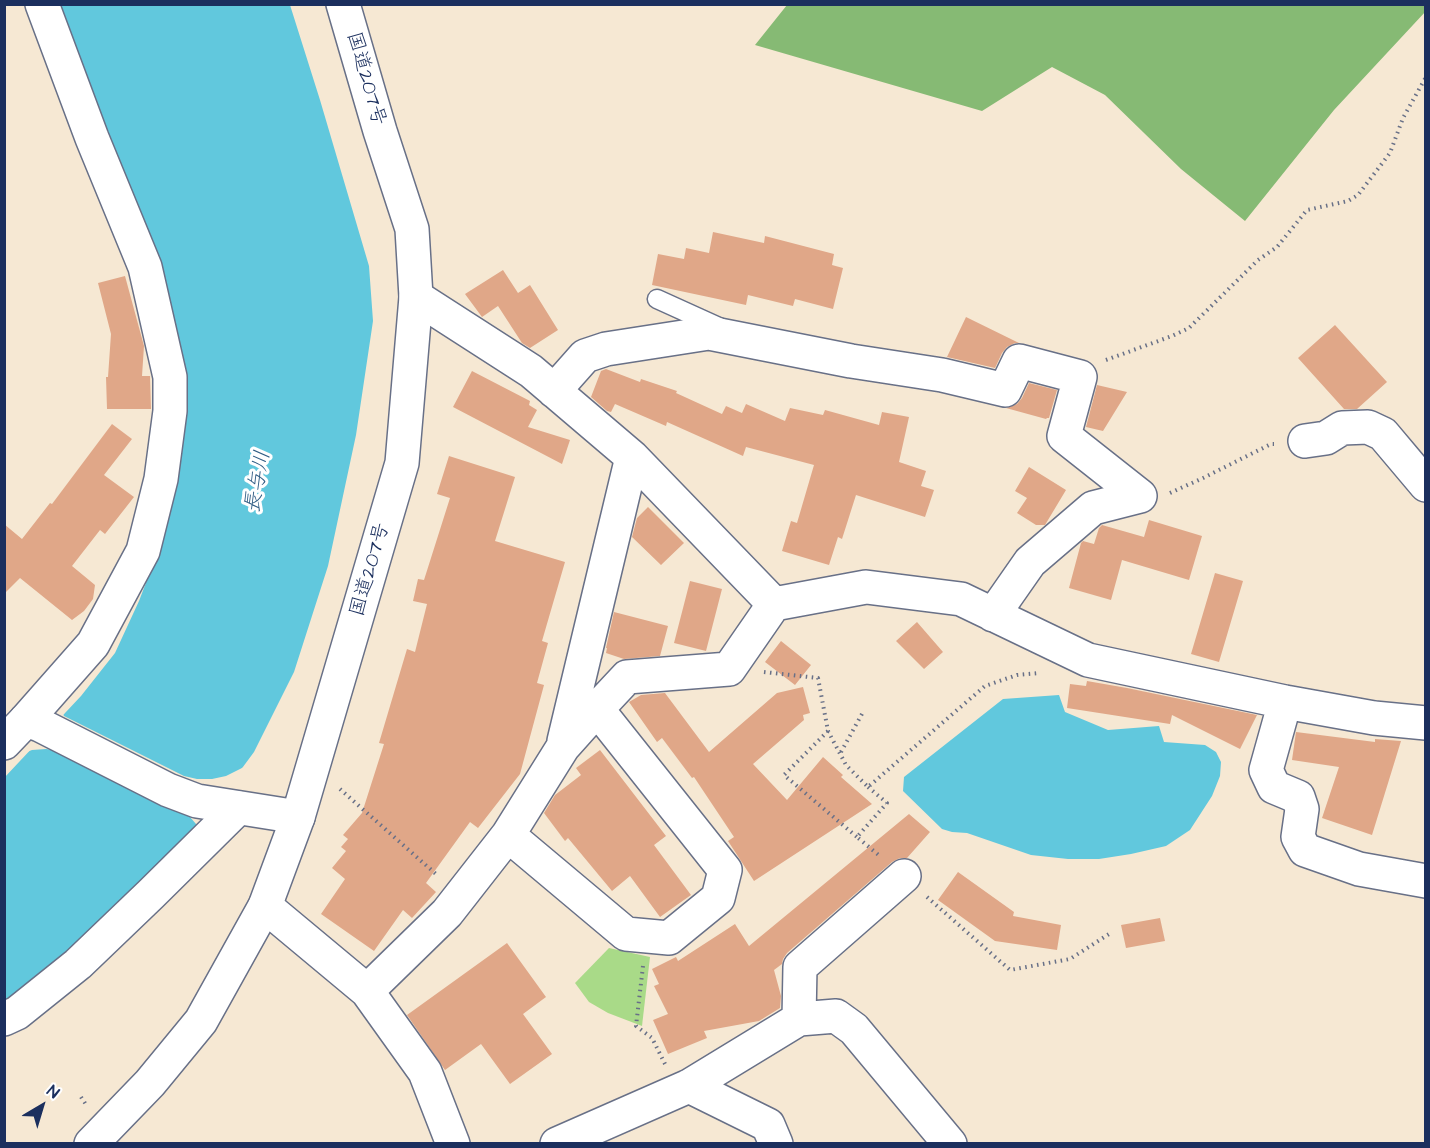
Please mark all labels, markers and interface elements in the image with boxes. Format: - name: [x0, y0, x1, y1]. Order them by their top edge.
- street label: 国道207号: [340, 29, 390, 129]
- water label: 長与川: [241, 449, 277, 515]
- street label: 国道207号: [346, 520, 396, 620]
- north arrow: [12, 1076, 72, 1136]
- text: N: [42, 1080, 64, 1104]

